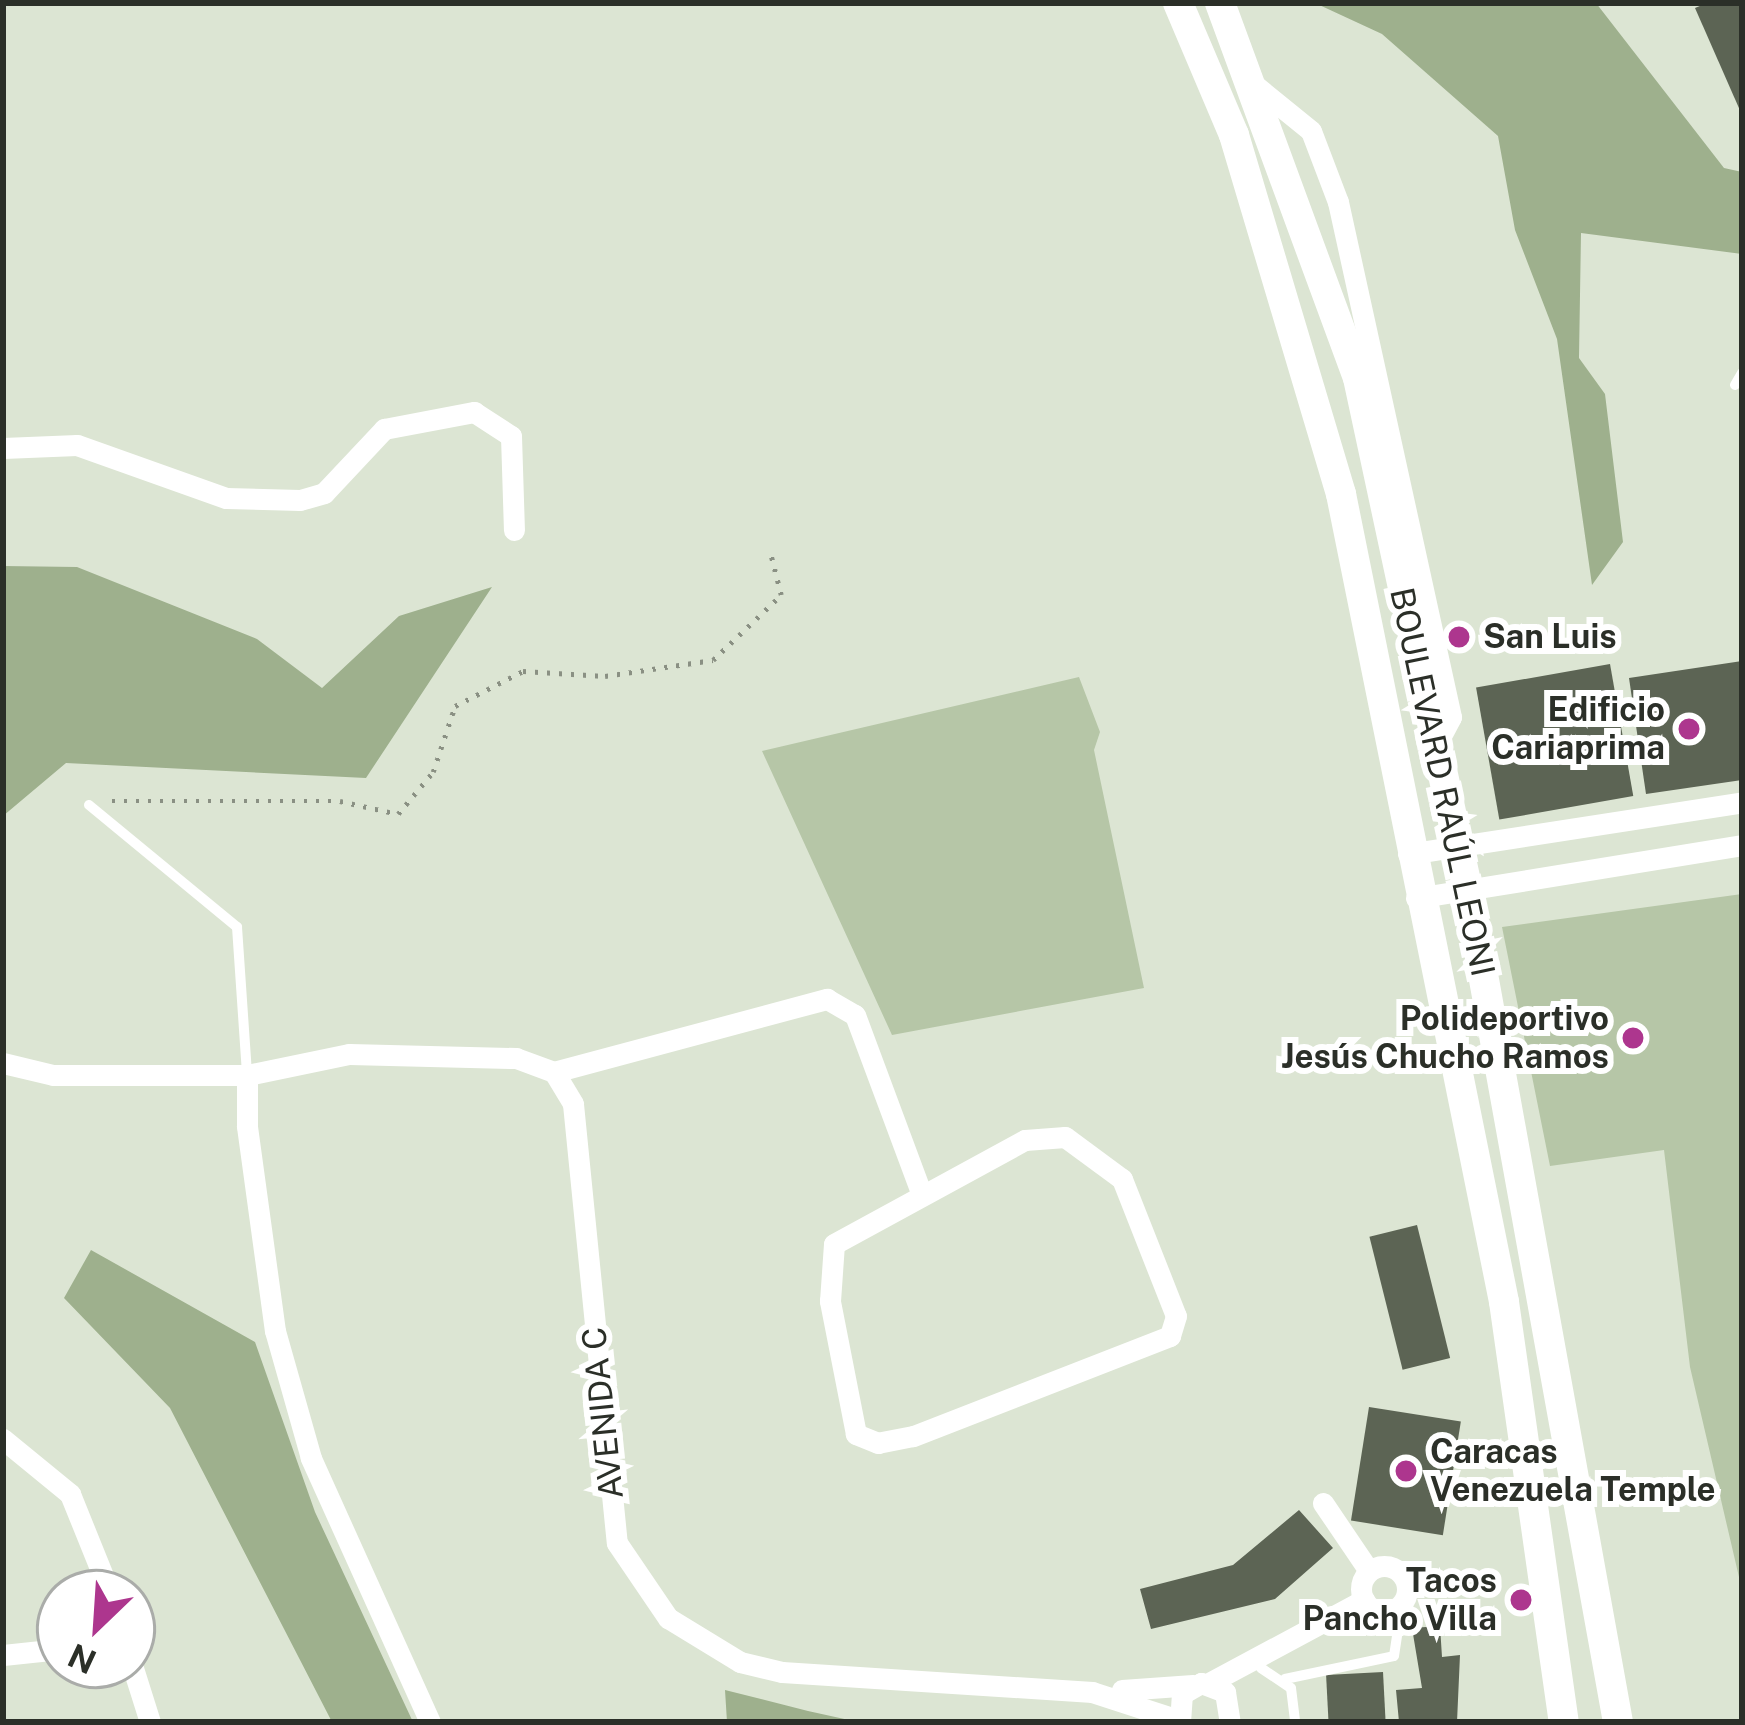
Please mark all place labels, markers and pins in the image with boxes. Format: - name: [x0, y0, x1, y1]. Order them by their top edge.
- place label: San Luis: [1483, 617, 1617, 657]
- marker: San Luis: [1446, 624, 1472, 650]
- place label: Edificio Cariaprima: [1491, 690, 1665, 768]
- marker: Edificio Cariaprima: [1676, 716, 1702, 742]
- place label: Polideportivo Jesús Chucho Ramos: [1281, 999, 1609, 1077]
- marker: Polideportivo Jesús Chucho Ramos: [1620, 1025, 1646, 1051]
- place label: Caracas Venezuela Temple: [1430, 1432, 1716, 1510]
- marker: Caracas Venezuela Temple: [1393, 1458, 1419, 1484]
- place label: Tacos Pancho Villa: [1302, 1561, 1497, 1639]
- marker: Tacos Pancho Villa: [1508, 1587, 1534, 1613]

